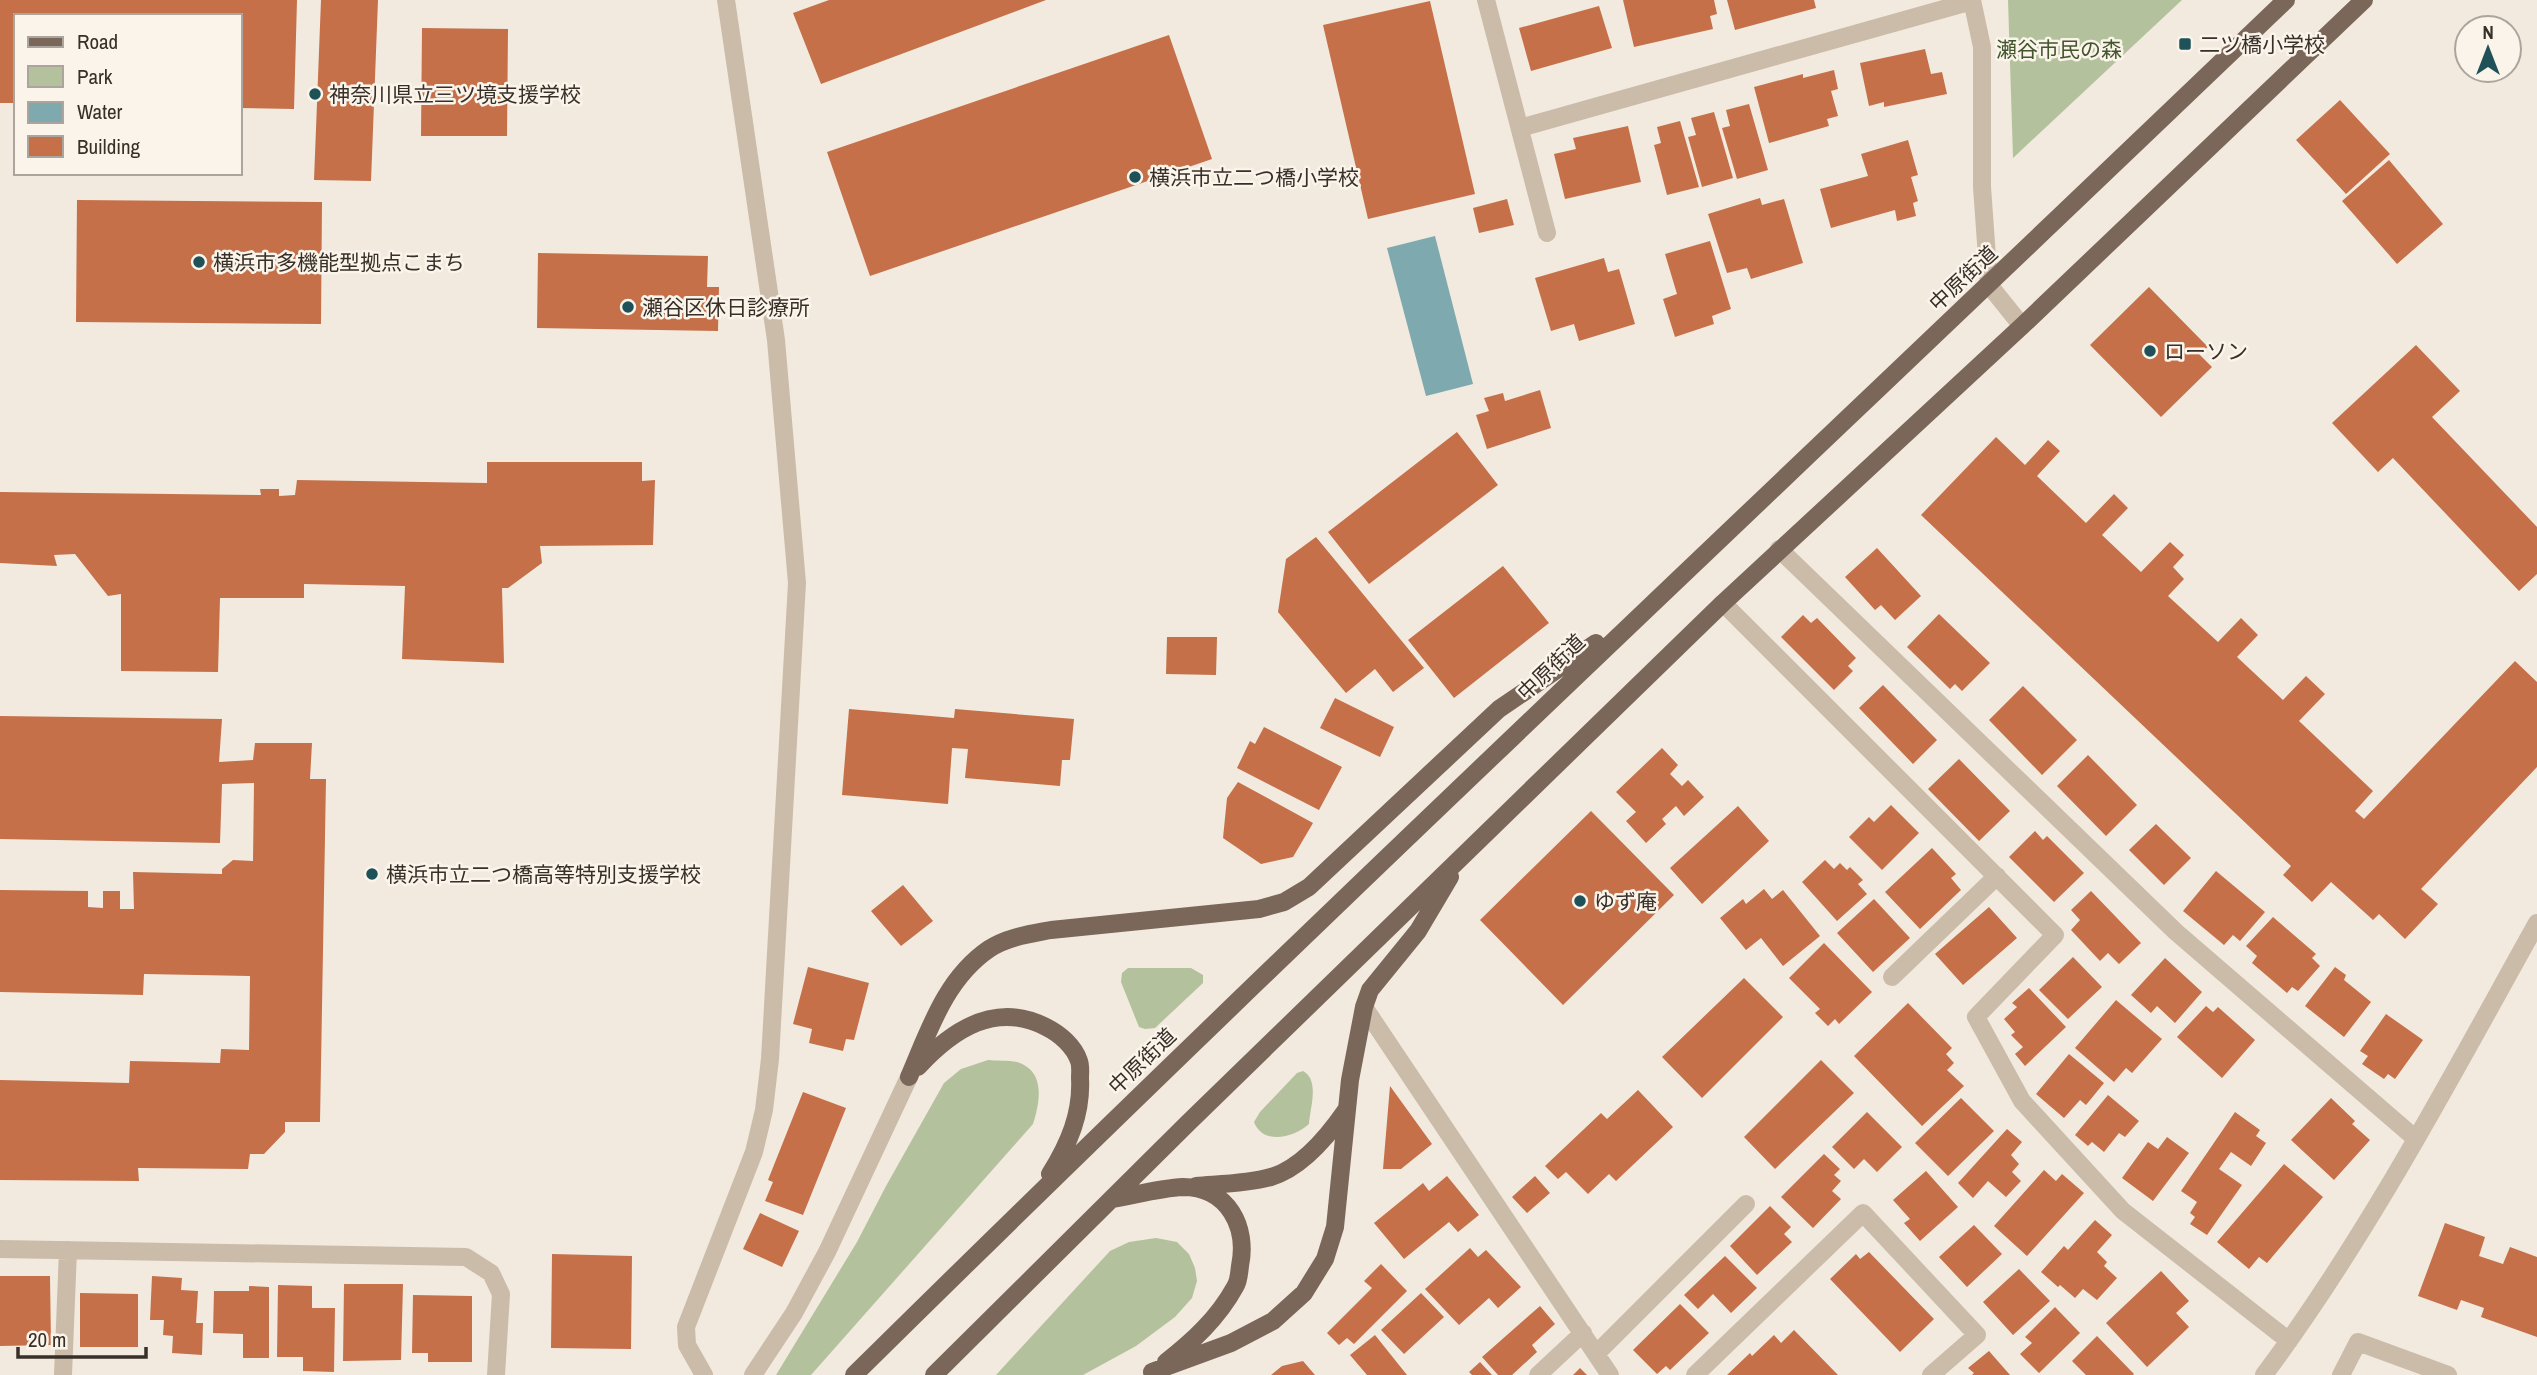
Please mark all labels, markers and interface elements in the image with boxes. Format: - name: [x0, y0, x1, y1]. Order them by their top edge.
- legend: [14, 14, 242, 175]
- north arrow: [2453, 14, 2523, 84]
- text: N: [2482, 19, 2494, 45]
- text: Road: [77, 27, 118, 56]
- place label: 二ツ橋小学校: [2199, 30, 2325, 59]
- park label: 瀬谷市民の森: [1996, 35, 2122, 64]
- marker: 二ツ橋小学校: [2177, 36, 2193, 52]
- text: Park: [77, 62, 113, 91]
- place label: 神奈川県立三ツ境支援学校: [329, 80, 581, 109]
- marker: 神奈川県立三ツ境支援学校: [307, 86, 323, 102]
- text: Water: [77, 97, 123, 126]
- text: Building: [77, 132, 141, 161]
- place label: 横浜市立二つ橋小学校: [1149, 163, 1359, 192]
- marker: 横浜市立二つ橋小学校: [1127, 169, 1143, 185]
- street label: 中原街道: [1922, 239, 2004, 317]
- place label: 横浜市多機能型拠点こまち: [213, 248, 465, 277]
- marker: 横浜市多機能型拠点こまち: [191, 254, 207, 270]
- place label: 瀬谷区休日診療所: [642, 293, 810, 322]
- marker: 瀬谷区休日診療所: [620, 299, 636, 315]
- place label: ローソン: [2164, 337, 2248, 366]
- marker: ローソン: [2142, 343, 2158, 359]
- street label: 中原街道: [1511, 627, 1591, 707]
- place label: 横浜市立二つ橋高等特別支援学校: [386, 860, 701, 889]
- marker: 横浜市立二つ橋高等特別支援学校: [364, 866, 380, 882]
- place label: ゆず庵: [1594, 887, 1657, 916]
- marker: ゆず庵: [1572, 893, 1588, 909]
- street label: 中原街道: [1102, 1021, 1182, 1101]
- scale bar: [18, 1316, 145, 1360]
- text: 20 m: [28, 1325, 66, 1354]

